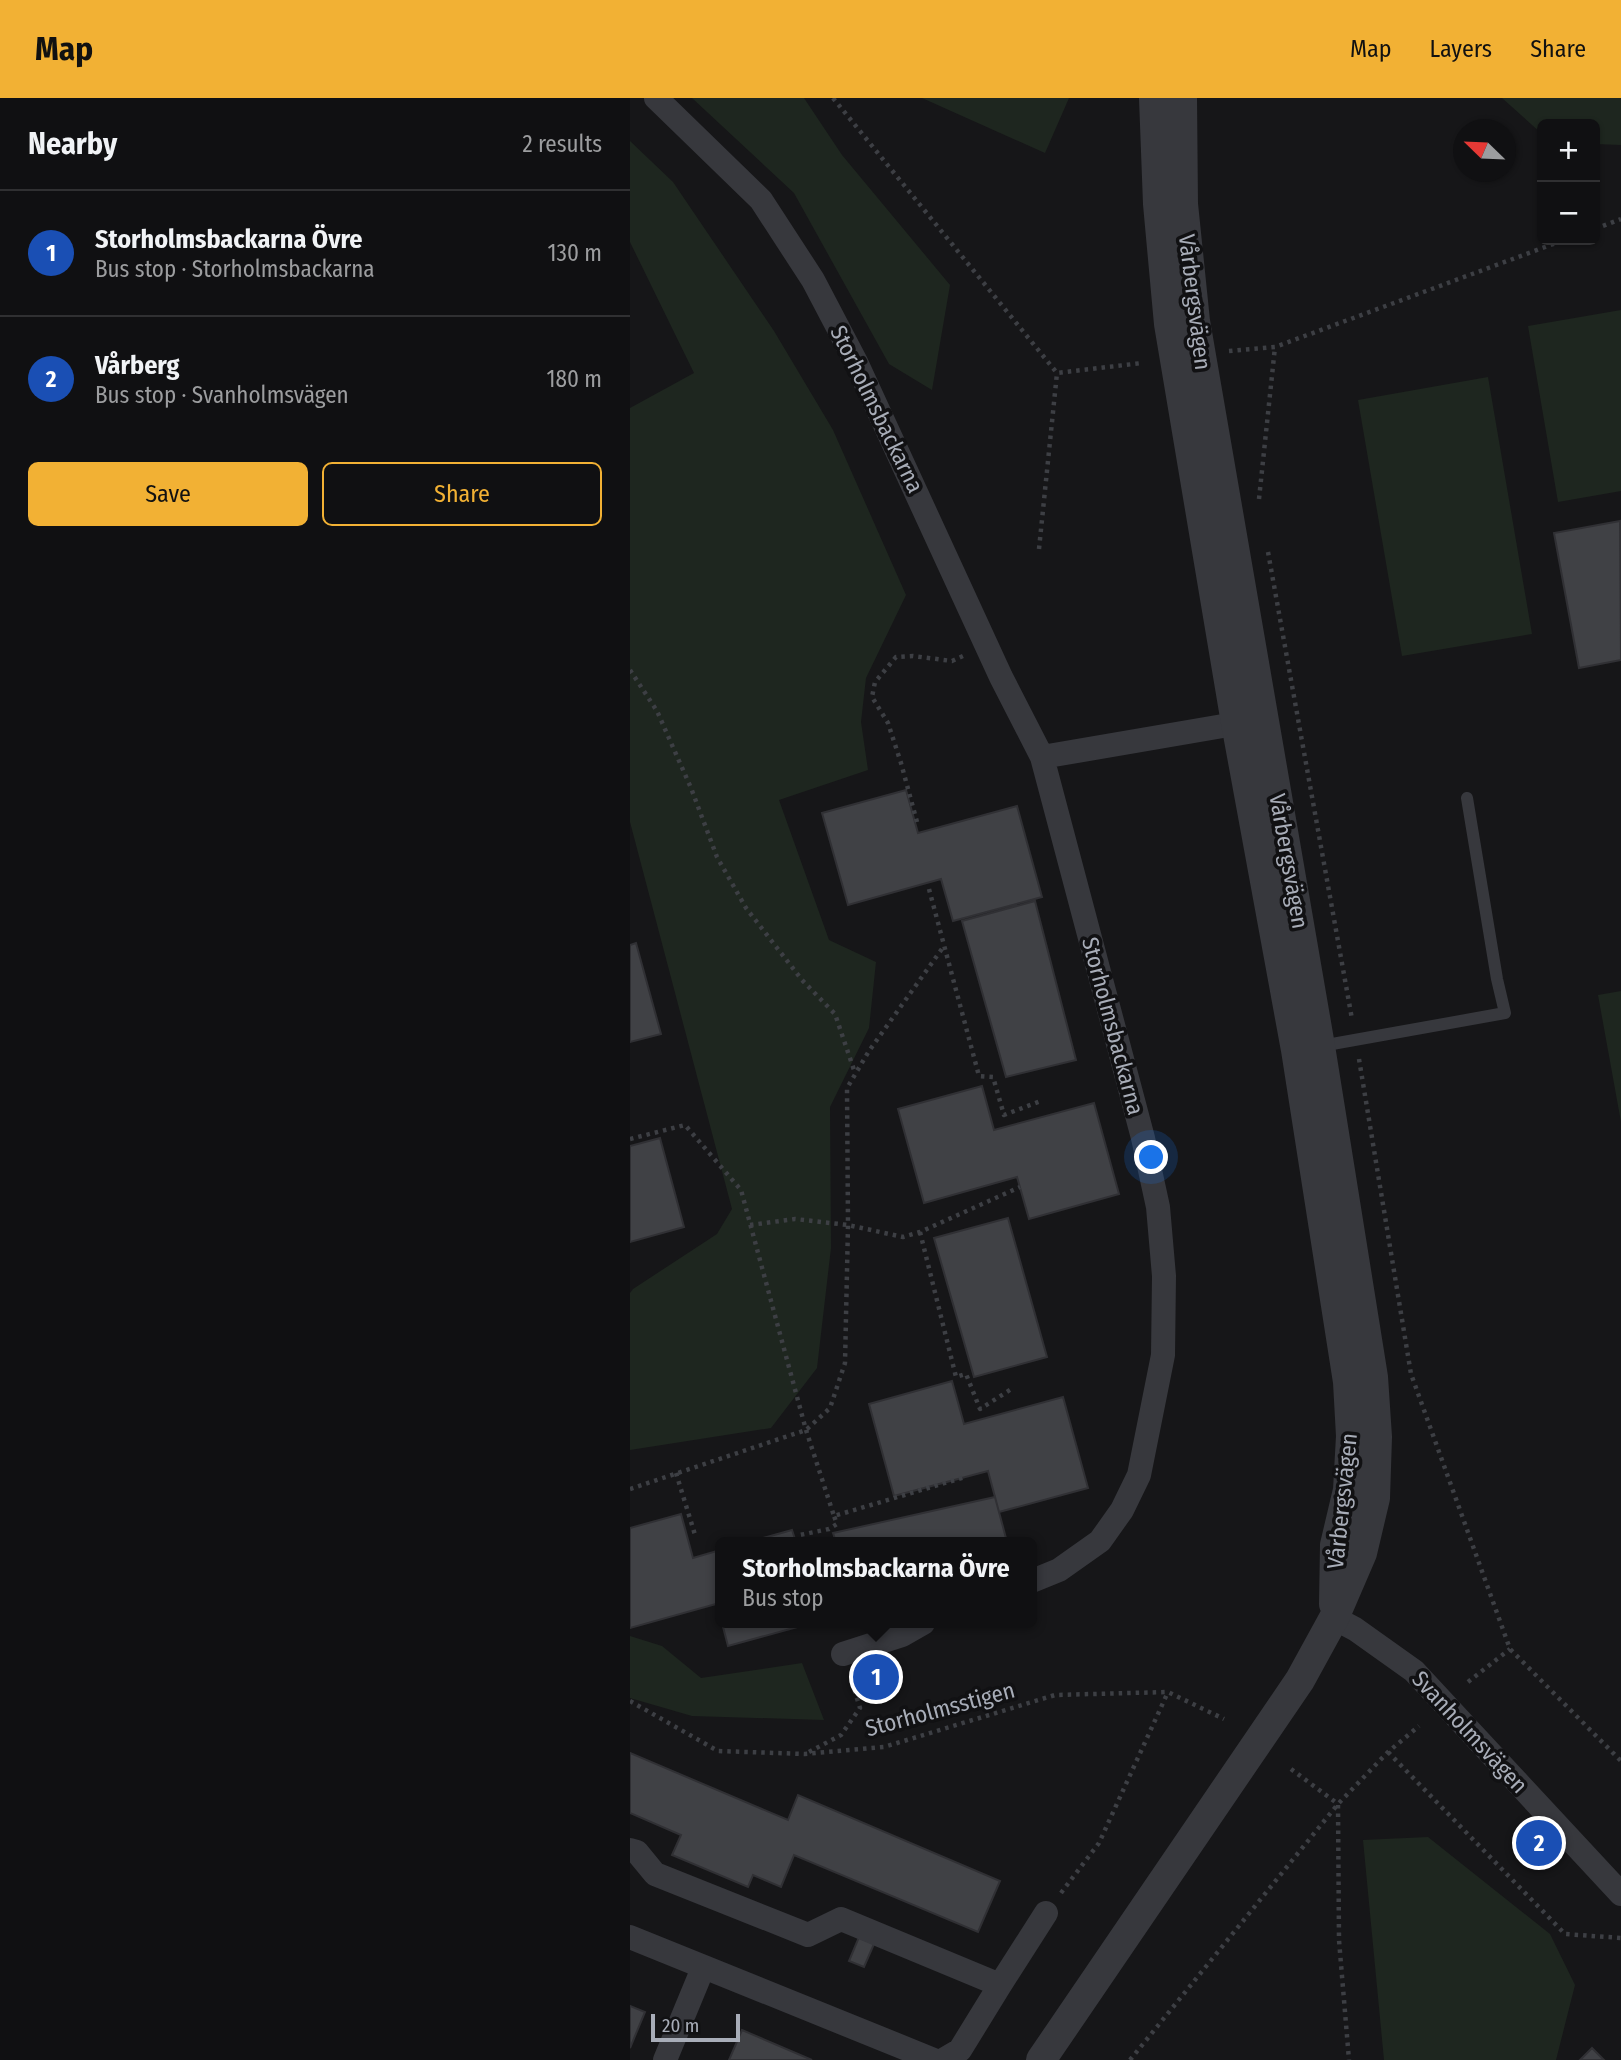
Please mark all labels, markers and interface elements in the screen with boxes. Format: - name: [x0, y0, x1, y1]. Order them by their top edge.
- text: Map: [35, 29, 93, 69]
- text: Map: [1350, 35, 1392, 63]
- text: Layers: [1430, 35, 1492, 63]
- text: Share: [1530, 35, 1586, 63]
- north arrow: [1453, 119, 1516, 182]
- map controls: [1537, 119, 1600, 245]
- button: +: [1537, 119, 1600, 182]
- text: Nearby: [28, 126, 117, 162]
- text: 2 results: [522, 130, 602, 158]
- button: −: [1537, 182, 1600, 245]
- text: Storholmsbackarna Övre: [95, 224, 362, 255]
- street label: Vårbergsvägen: [1173, 233, 1217, 371]
- text: 1: [46, 239, 56, 267]
- text: 130 m: [548, 239, 602, 267]
- text: Bus stop · Storholmsbackarna: [95, 255, 375, 283]
- street label: Storholmsbackarna: [824, 321, 930, 497]
- text: Vårberg: [95, 350, 180, 381]
- text: 2: [46, 365, 56, 393]
- text: 180 m: [546, 365, 602, 393]
- text: Bus stop · Svanholmsvägen: [95, 381, 349, 409]
- button: Save: [28, 462, 308, 526]
- button: Share: [322, 462, 602, 526]
- street label: Vårbergsvägen: [1263, 791, 1315, 931]
- street label: Storholmsbackarna: [1076, 934, 1150, 1118]
- your location: [1134, 1140, 1168, 1174]
- street label: Vårbergsvägen: [1321, 1432, 1363, 1570]
- popup: [715, 1537, 1037, 1628]
- text: Storholmsbackarna Övre: [742, 1553, 1010, 1584]
- text: Bus stop: [742, 1584, 823, 1612]
- pin: 1: [853, 1651, 899, 1703]
- street label: Svanholmsvägen: [1406, 1665, 1534, 1799]
- street label: Storholmsstigen: [862, 1676, 1018, 1742]
- pin: 2: [1516, 1817, 1562, 1869]
- scale bar: [651, 2011, 740, 2043]
- text: 20 m: [662, 2014, 699, 2037]

